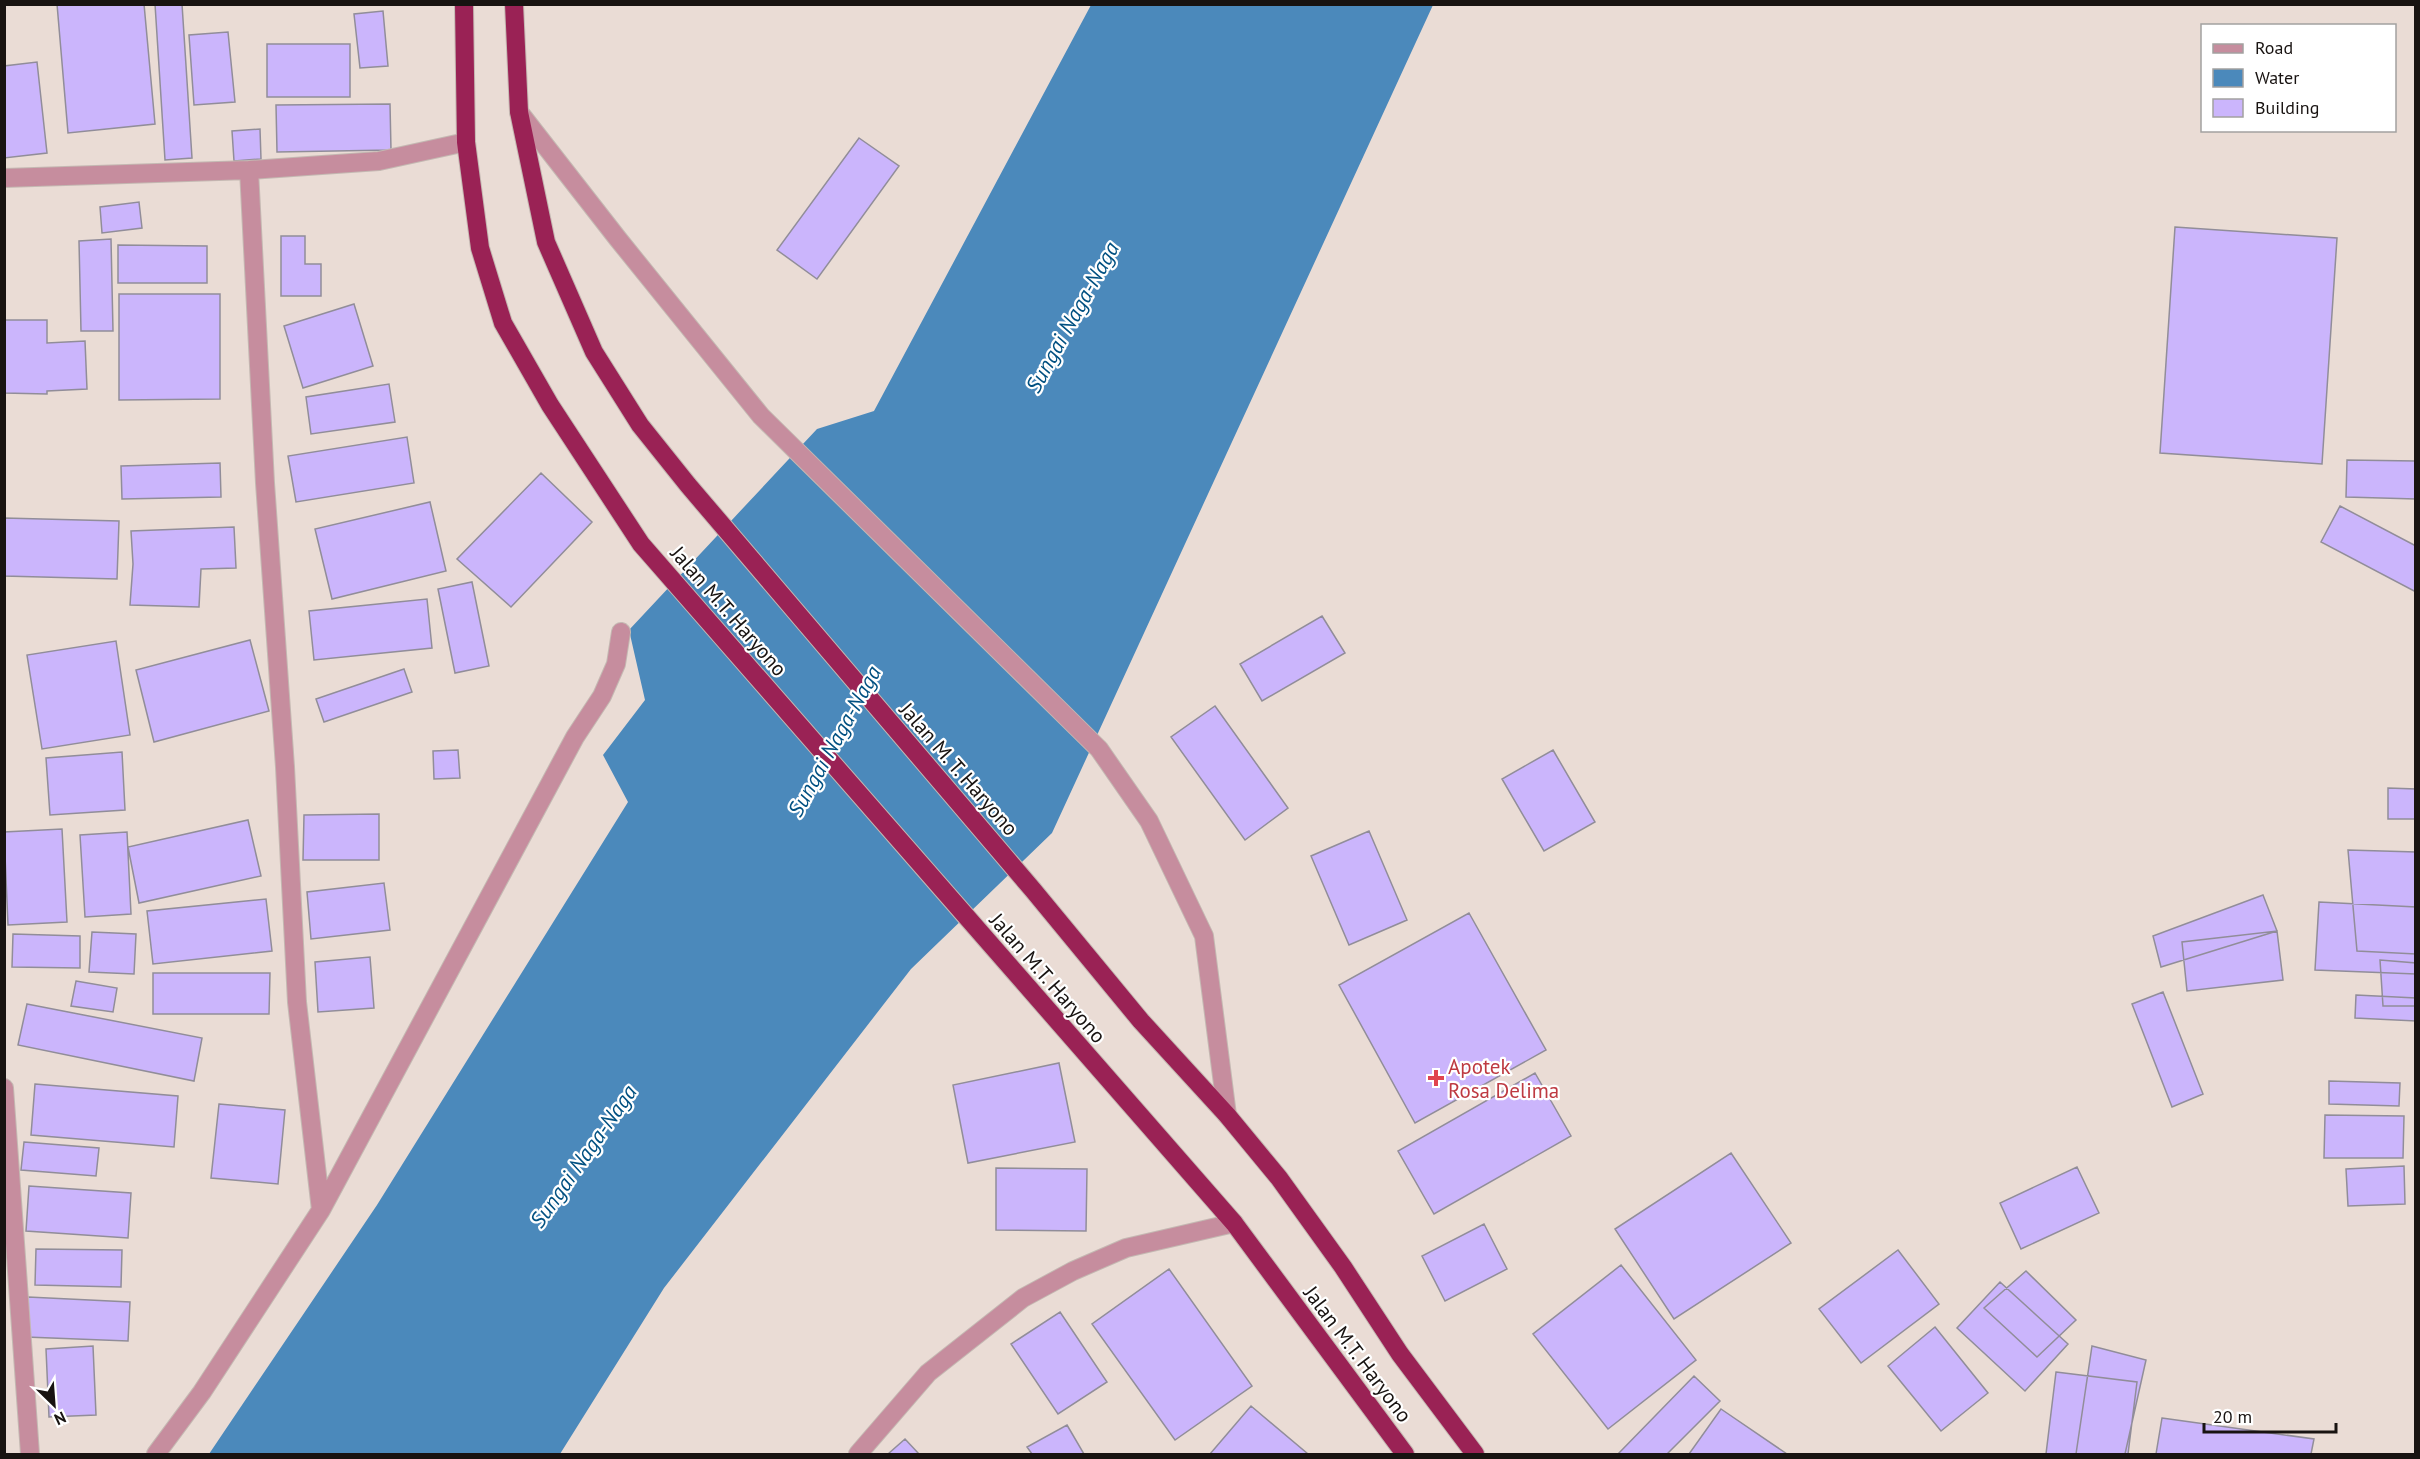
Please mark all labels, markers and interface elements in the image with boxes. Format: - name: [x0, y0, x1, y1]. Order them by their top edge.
- legend: [2201, 24, 2396, 132]
- text: Road: [2255, 36, 2293, 59]
- text: Water: [2255, 66, 2299, 89]
- text: Building: [2255, 96, 2319, 119]
- water label: Sungai Naga-Naga: [1019, 236, 1125, 397]
- street label: Jalan M.T. Haryono: [664, 540, 793, 682]
- water label: Sungai Naga-Naga: [781, 660, 887, 821]
- street label: Jalan M. T. Haryono: [893, 696, 1024, 841]
- street label: Jalan M.T. Haryono: [983, 907, 1112, 1049]
- place label: Apotek Rosa Delima: [1448, 1053, 1559, 1104]
- marker: Apotek Rosa Delima: [1429, 1071, 1443, 1085]
- water label: Sungai Naga-Naga: [523, 1079, 643, 1233]
- street label: Jalan M.T. Haryono: [1297, 1280, 1418, 1428]
- north arrow: [24, 1375, 84, 1435]
- scale bar: [2204, 1396, 2336, 1434]
- text: 20 m: [2213, 1405, 2252, 1428]
- text: N: [51, 1407, 69, 1430]

